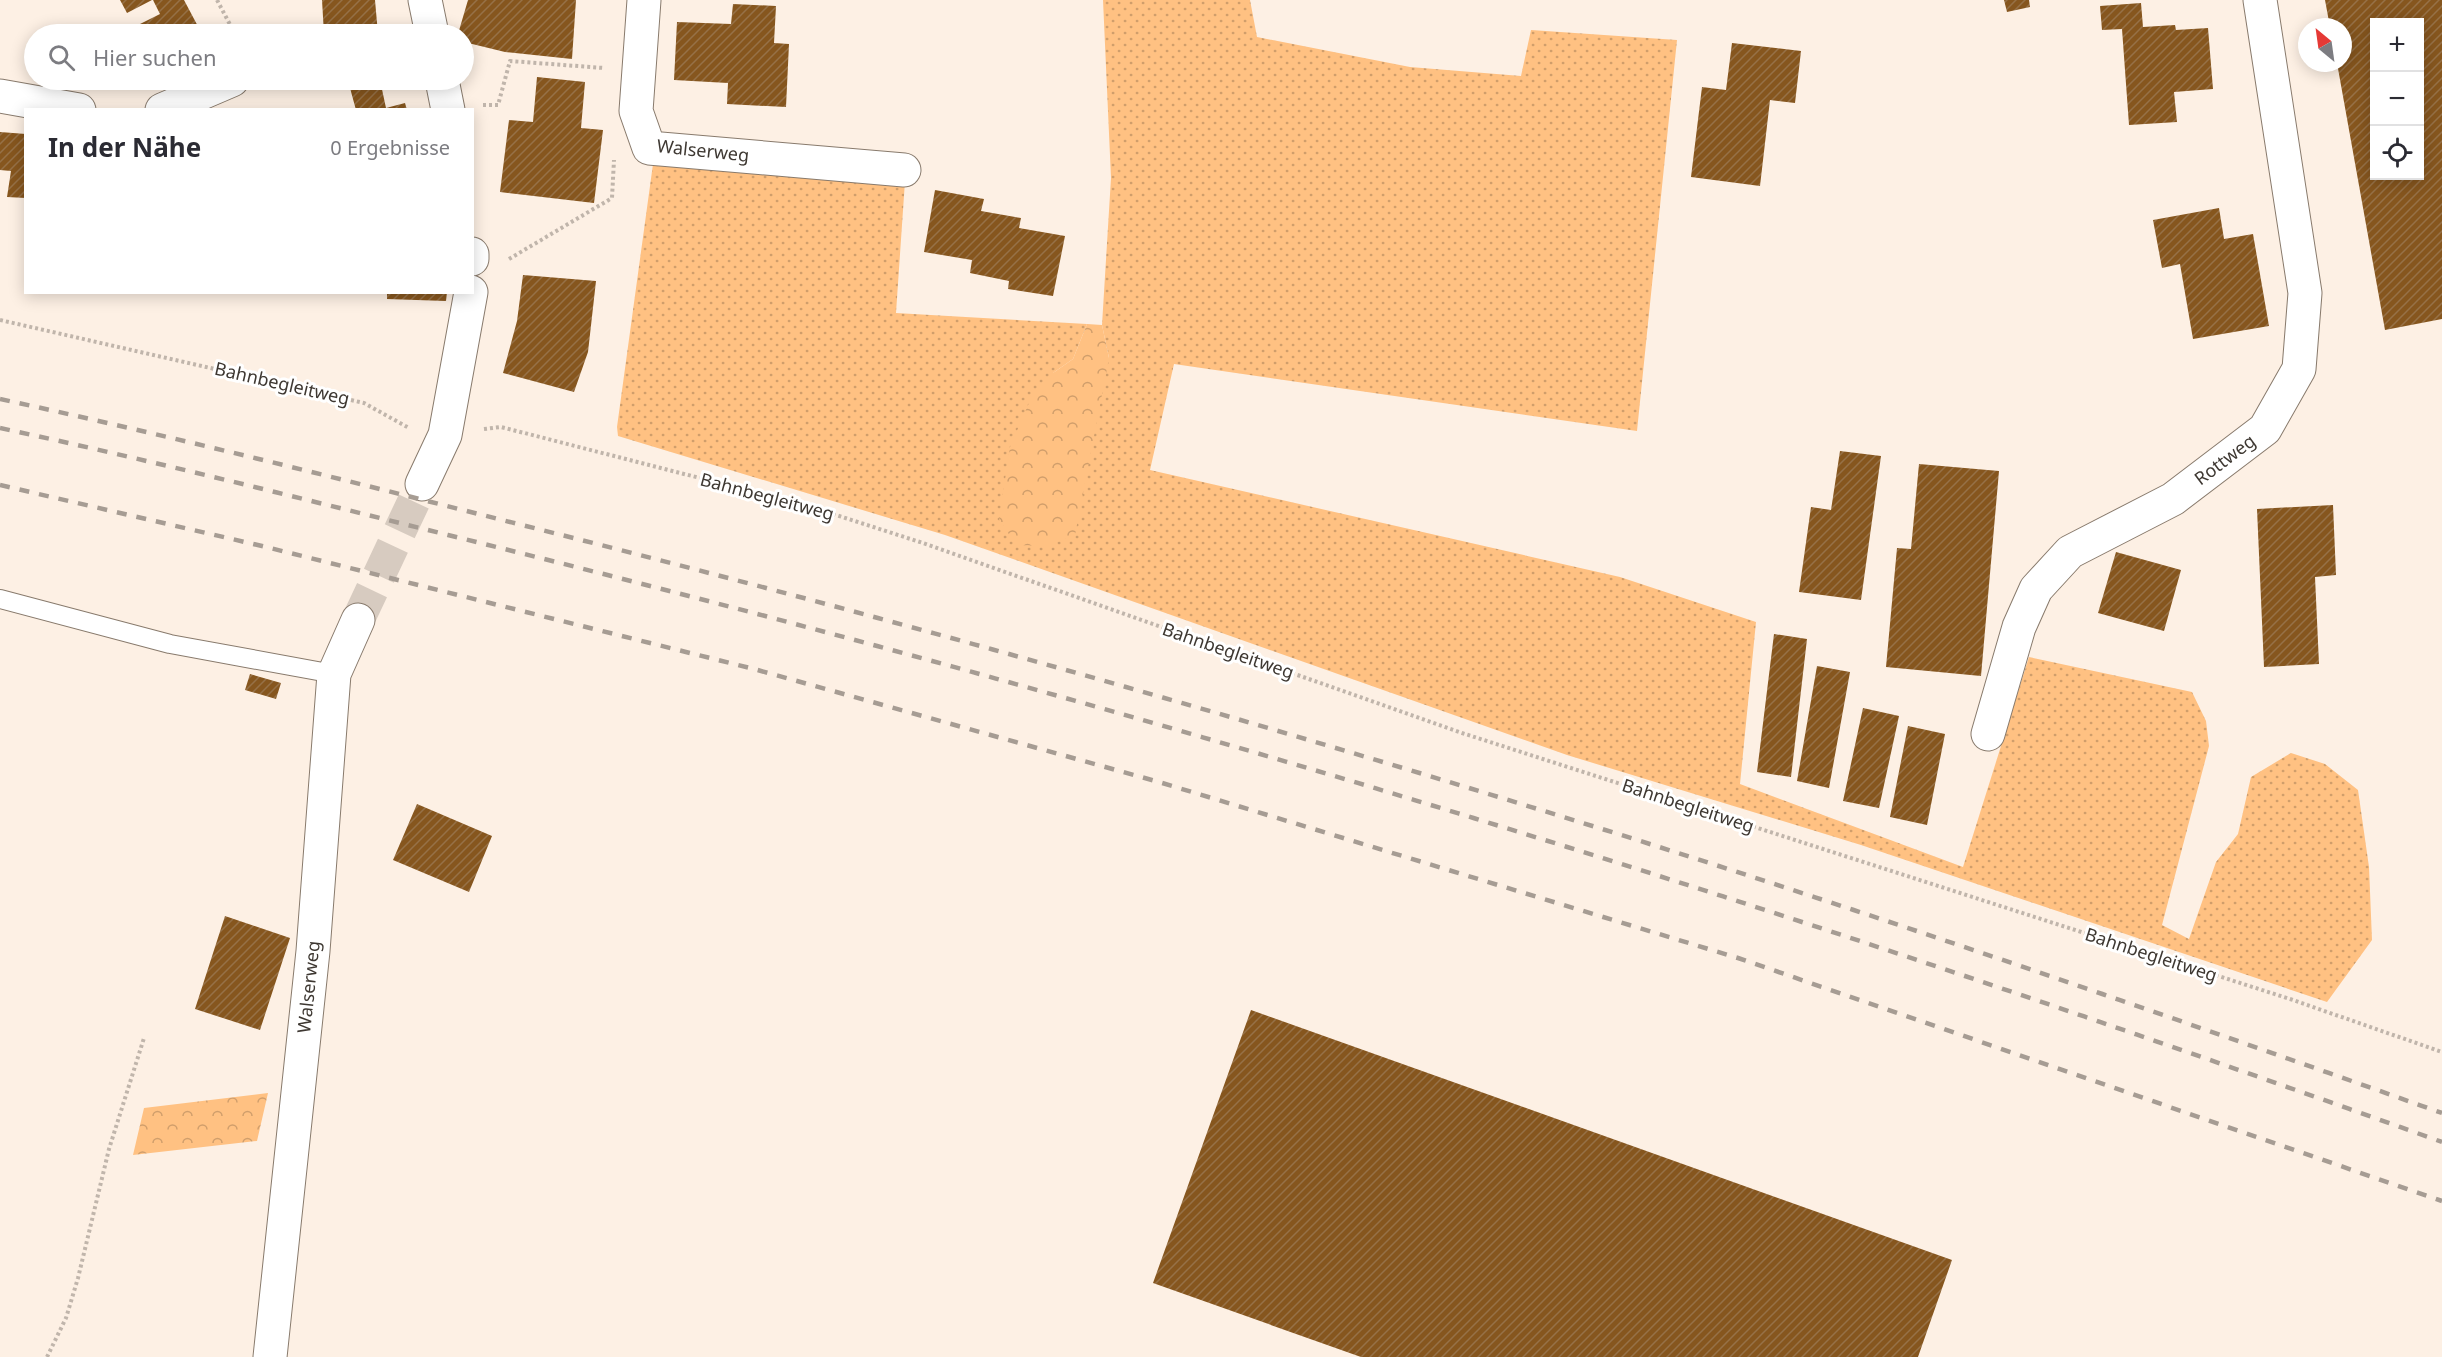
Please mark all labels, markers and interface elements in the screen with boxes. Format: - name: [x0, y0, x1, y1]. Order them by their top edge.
- north arrow: [2298, 18, 2352, 72]
- map controls: [2370, 18, 2424, 180]
- button: +: [2370, 18, 2424, 72]
- search box: [24, 24, 474, 90]
- icon: search: [45, 41, 78, 74]
- text: Hier suchen: [93, 42, 217, 72]
- button: −: [2370, 72, 2424, 126]
- button: locate: [2370, 126, 2424, 180]
- text: In der Nähe: [48, 129, 201, 165]
- street label: Walserweg: [656, 133, 750, 167]
- text: 0 Ergebnisse: [330, 134, 450, 161]
- street label: Bahnbegleitweg: [212, 356, 352, 410]
- street label: Rottweg: [2189, 428, 2260, 490]
- street label: Bahnbegleitweg: [698, 467, 837, 525]
- street label: Bahnbegleitweg: [1159, 616, 1297, 684]
- street label: Bahnbegleitweg: [1619, 772, 1757, 838]
- street label: Bahnbegleitweg: [2082, 921, 2220, 987]
- street label: Walserweg: [291, 940, 325, 1034]

